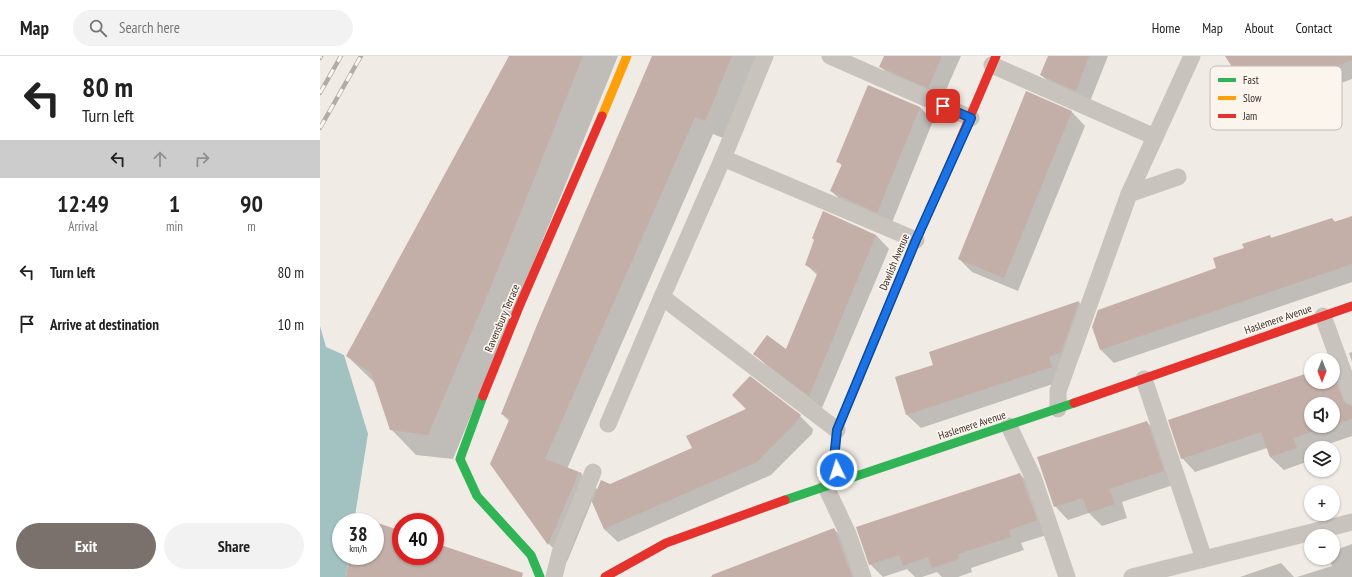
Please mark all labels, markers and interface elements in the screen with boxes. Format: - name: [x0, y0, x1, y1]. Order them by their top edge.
- search box: [73, 10, 353, 46]
- text: Map: [20, 16, 49, 40]
- icon: search: [87, 17, 109, 39]
- text: Search here: [119, 18, 180, 37]
- text: Home: [1152, 19, 1180, 37]
- text: Map: [1202, 19, 1223, 37]
- text: About: [1245, 19, 1274, 37]
- text: Contact: [1296, 19, 1332, 37]
- legend: [1210, 66, 1342, 130]
- text: 80 m: [82, 68, 133, 105]
- icon: left: [16, 72, 68, 124]
- text: Fast: [1243, 73, 1259, 87]
- pin: [926, 89, 960, 123]
- text: Slow: [1243, 91, 1262, 105]
- icon: arrive: [932, 95, 954, 117]
- text: Turn left: [82, 104, 134, 127]
- text: Jam: [1242, 109, 1257, 123]
- icon: left: [107, 148, 129, 170]
- icon: ahead: [149, 148, 171, 170]
- icon: right: [191, 148, 213, 170]
- text: 12:49: [57, 188, 109, 219]
- text: 1: [169, 188, 180, 219]
- text: 90: [240, 188, 263, 219]
- text: Arrival: [68, 218, 98, 235]
- text: min: [166, 218, 183, 235]
- text: m: [247, 218, 256, 235]
- street label: Dawlish Avenue: [876, 231, 912, 292]
- icon: left: [16, 261, 38, 283]
- text: Turn left: [50, 263, 95, 282]
- text: 80 m: [278, 263, 304, 282]
- street label: Ravensbury Terrace: [481, 281, 523, 354]
- street label: Haslemere Avenue: [1243, 301, 1314, 337]
- icon: arrive: [16, 313, 38, 335]
- text: Arrive at destination: [50, 315, 159, 334]
- text: 10 m: [278, 315, 304, 334]
- north arrow: [1304, 353, 1340, 389]
- map controls: [1304, 353, 1340, 565]
- button: sound: [1304, 397, 1340, 433]
- street label: Haslemere Avenue: [936, 407, 1008, 443]
- button: layers: [1304, 441, 1340, 477]
- position arrow: [816, 449, 858, 491]
- button: +: [1304, 485, 1340, 521]
- speed limit sign: 40: [392, 513, 444, 565]
- text: 38: [348, 521, 368, 547]
- button: Exit: [16, 523, 156, 569]
- button: Share: [164, 523, 304, 569]
- button: −: [1304, 529, 1340, 565]
- text: km/h: [349, 542, 367, 555]

